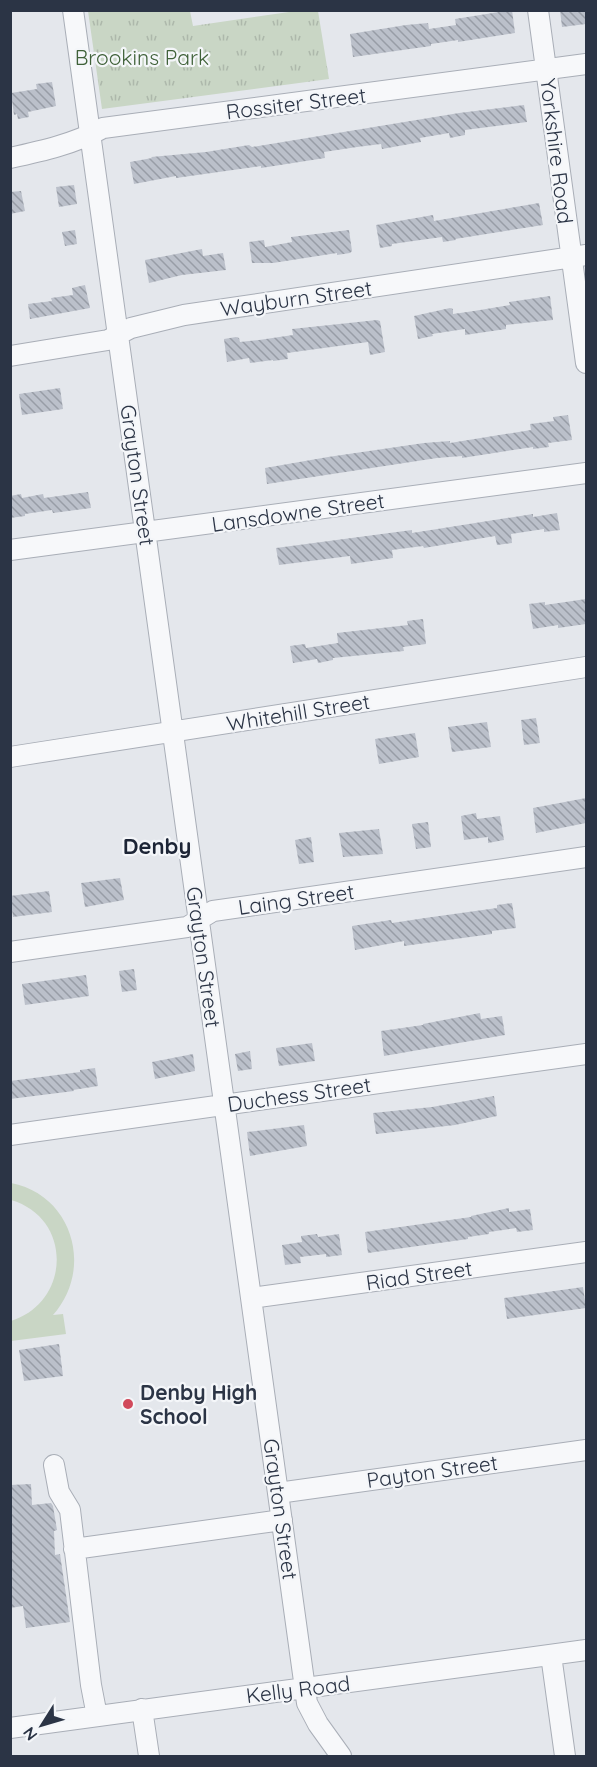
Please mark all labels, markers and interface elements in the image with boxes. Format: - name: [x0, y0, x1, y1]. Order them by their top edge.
- park label: Brookins Park: [75, 44, 209, 70]
- street label: Yorkshire Road: [535, 77, 579, 225]
- street label: Rossiter Street: [224, 82, 368, 124]
- street label: Wayburn Street: [219, 274, 373, 322]
- street label: Grayton Street: [115, 403, 161, 547]
- street label: Lansdowne Street: [210, 487, 386, 537]
- street label: Whitehill Street: [224, 688, 372, 736]
- district label: Denby: [123, 832, 191, 860]
- street label: Laing Street: [236, 878, 356, 920]
- street label: Grayton Street: [181, 885, 227, 1029]
- street label: Duchess Street: [226, 1071, 372, 1117]
- street label: Riad Street: [364, 1255, 474, 1295]
- place label: Denby High School: [140, 1379, 257, 1429]
- marker: Denby High School: [121, 1397, 135, 1411]
- street label: Grayton Street: [258, 1437, 304, 1581]
- street label: Payton Street: [365, 1449, 499, 1493]
- street label: Kelly Road: [244, 1670, 352, 1708]
- north arrow: [12, 1695, 72, 1755]
- text: N: [18, 1723, 42, 1745]

